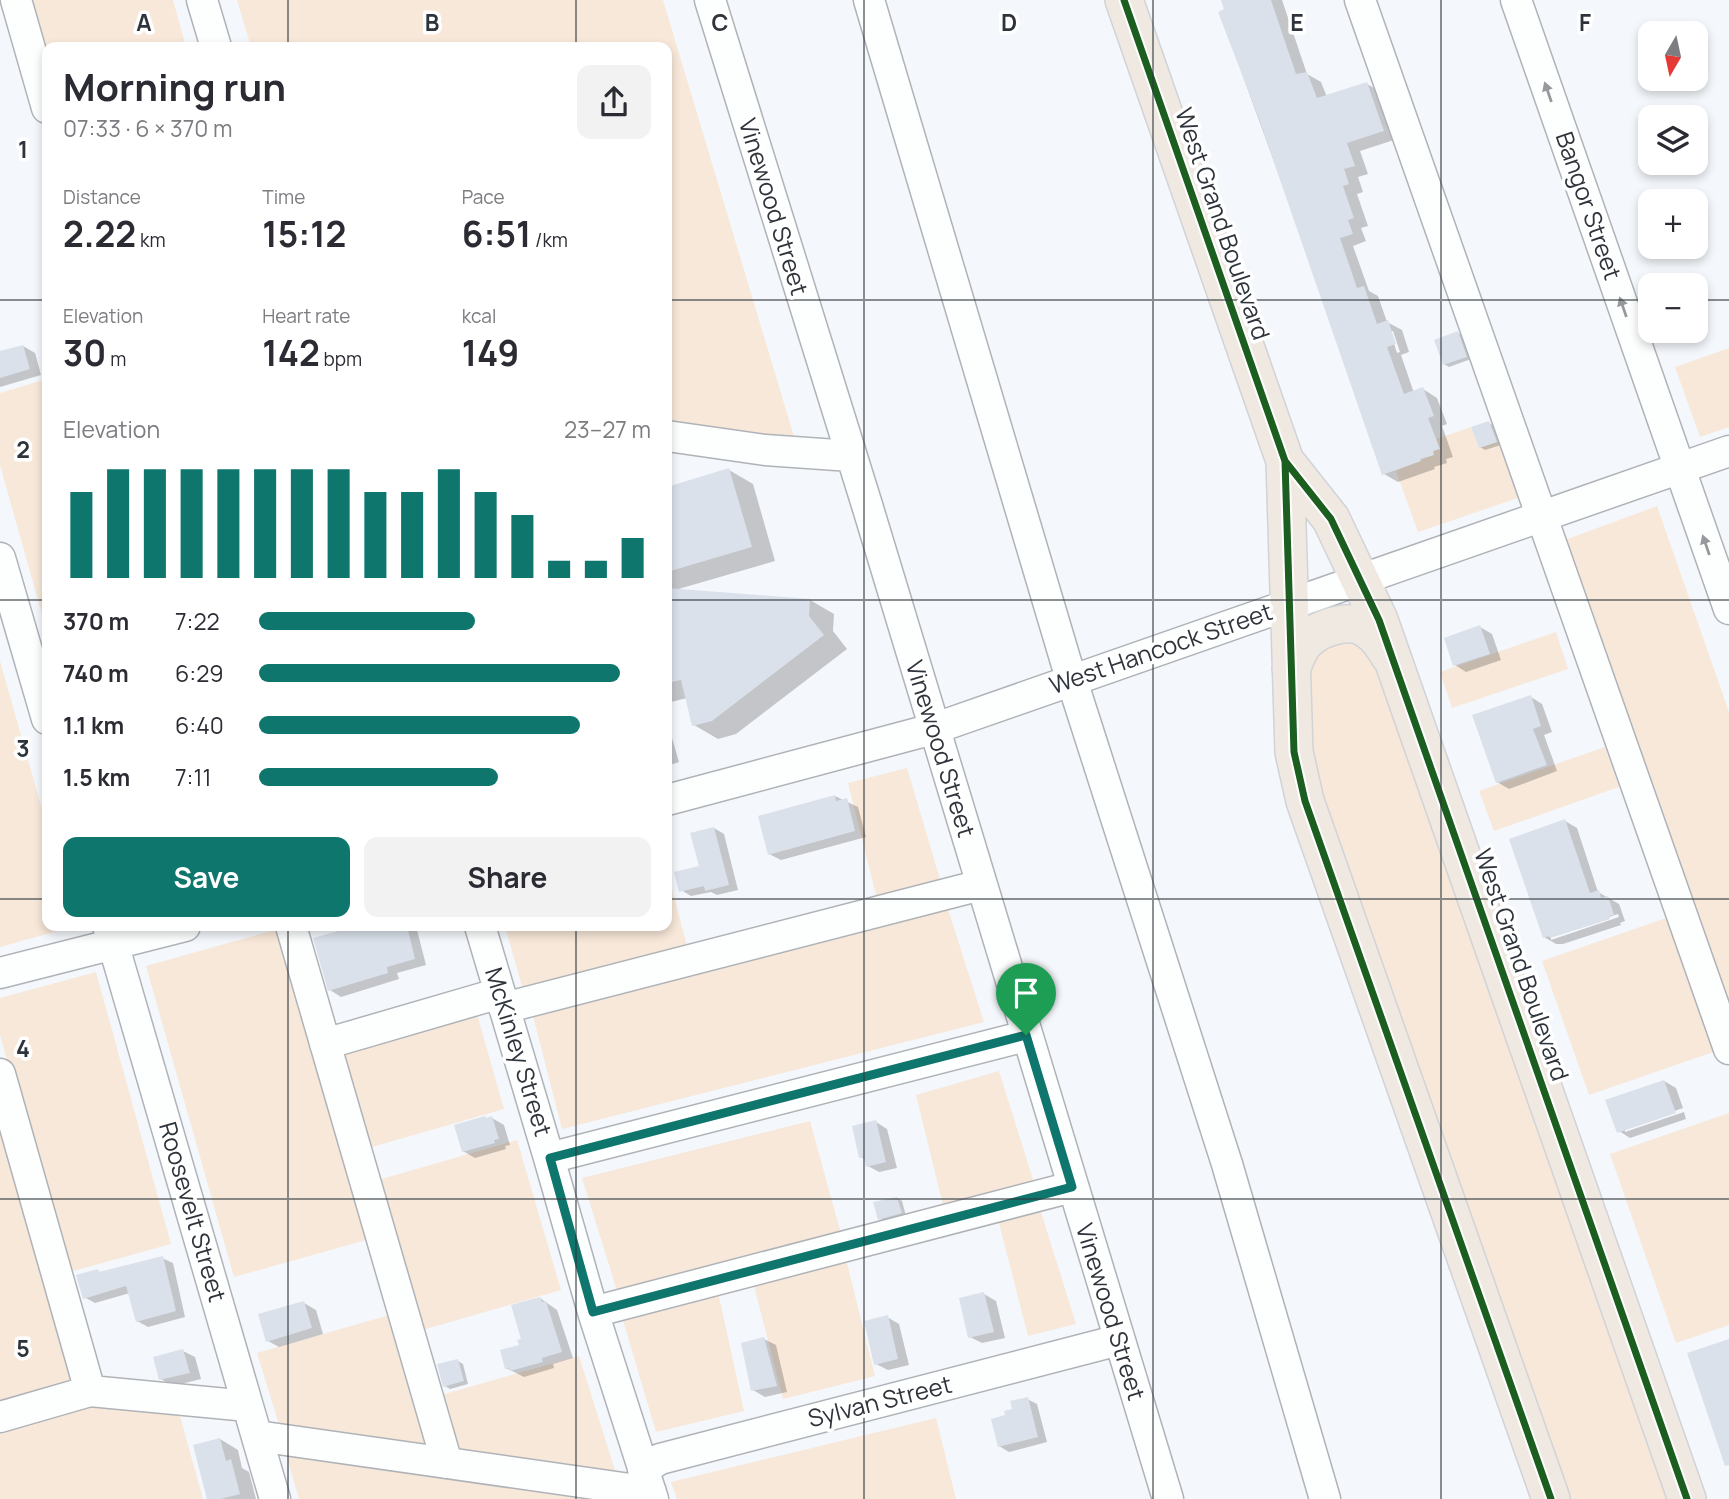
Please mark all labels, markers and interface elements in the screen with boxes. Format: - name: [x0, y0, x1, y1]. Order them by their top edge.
- text: A: [136, 6, 152, 38]
- text: B: [425, 6, 439, 38]
- text: C: [712, 6, 729, 38]
- text: D: [1001, 6, 1017, 38]
- text: E: [1290, 6, 1304, 38]
- text: F: [1579, 6, 1591, 38]
- north arrow: [1638, 21, 1708, 91]
- map controls: [1638, 21, 1708, 343]
- text: Morning run: [63, 60, 286, 112]
- button: share: [577, 65, 651, 139]
- one-way arrow: [1542, 82, 1553, 103]
- street label: West Grand Boulevard: [1168, 103, 1279, 344]
- button: layers: [1638, 105, 1708, 175]
- text: 07:33 · 6 × 370 m: [63, 112, 232, 144]
- street label: Vinewood Street: [732, 114, 817, 299]
- street label: Bangor Street: [1549, 127, 1630, 284]
- text: 1: [18, 133, 28, 165]
- text: Distance: [63, 184, 141, 210]
- text: Time: [262, 184, 305, 210]
- text: Pace: [462, 184, 505, 210]
- button: +: [1638, 189, 1708, 259]
- text: 2.22: [63, 210, 136, 258]
- text: 15:12: [262, 210, 346, 258]
- text: 6:51: [462, 210, 531, 258]
- text: km: [136, 227, 166, 253]
- text: /km: [531, 227, 568, 253]
- button: −: [1638, 273, 1708, 343]
- one-way arrow: [1617, 296, 1628, 317]
- text: Elevation: [63, 303, 143, 329]
- text: Heart rate: [262, 303, 350, 329]
- text: kcal: [462, 303, 496, 329]
- text: 30: [63, 329, 106, 377]
- text: 142: [262, 329, 320, 377]
- text: 149: [462, 329, 519, 377]
- text: m: [106, 346, 126, 372]
- text: bpm: [320, 346, 362, 372]
- text: Elevation: [63, 413, 160, 445]
- text: 23–27 m: [564, 413, 651, 445]
- text: 2: [16, 433, 30, 465]
- one-way arrow: [1701, 534, 1712, 555]
- street label: West Hancock Street: [1045, 594, 1276, 701]
- text: 370 m: [63, 605, 129, 637]
- text: 7:22: [175, 605, 220, 637]
- street label: Vinewood Street: [899, 656, 984, 841]
- text: 740 m: [63, 657, 129, 689]
- text: 6:29: [175, 657, 224, 689]
- text: 1.1 km: [63, 709, 124, 741]
- text: 6:40: [175, 709, 224, 741]
- text: 3: [16, 732, 30, 764]
- text: 1.5 km: [63, 761, 130, 793]
- text: 7:11: [175, 761, 211, 793]
- button: Save: [63, 837, 350, 917]
- button: Share: [364, 837, 651, 917]
- street label: West Grand Boulevard: [1467, 844, 1578, 1085]
- street label: McKinley Street: [478, 963, 561, 1140]
- pin: [996, 963, 1056, 1035]
- icon: arrive: [1007, 974, 1045, 1012]
- text: 4: [16, 1032, 30, 1064]
- street label: Roosevelt Street: [152, 1118, 235, 1305]
- street label: Vinewood Street: [1069, 1219, 1154, 1404]
- text: 5: [16, 1332, 30, 1364]
- street label: Sylvan Street: [804, 1367, 955, 1434]

